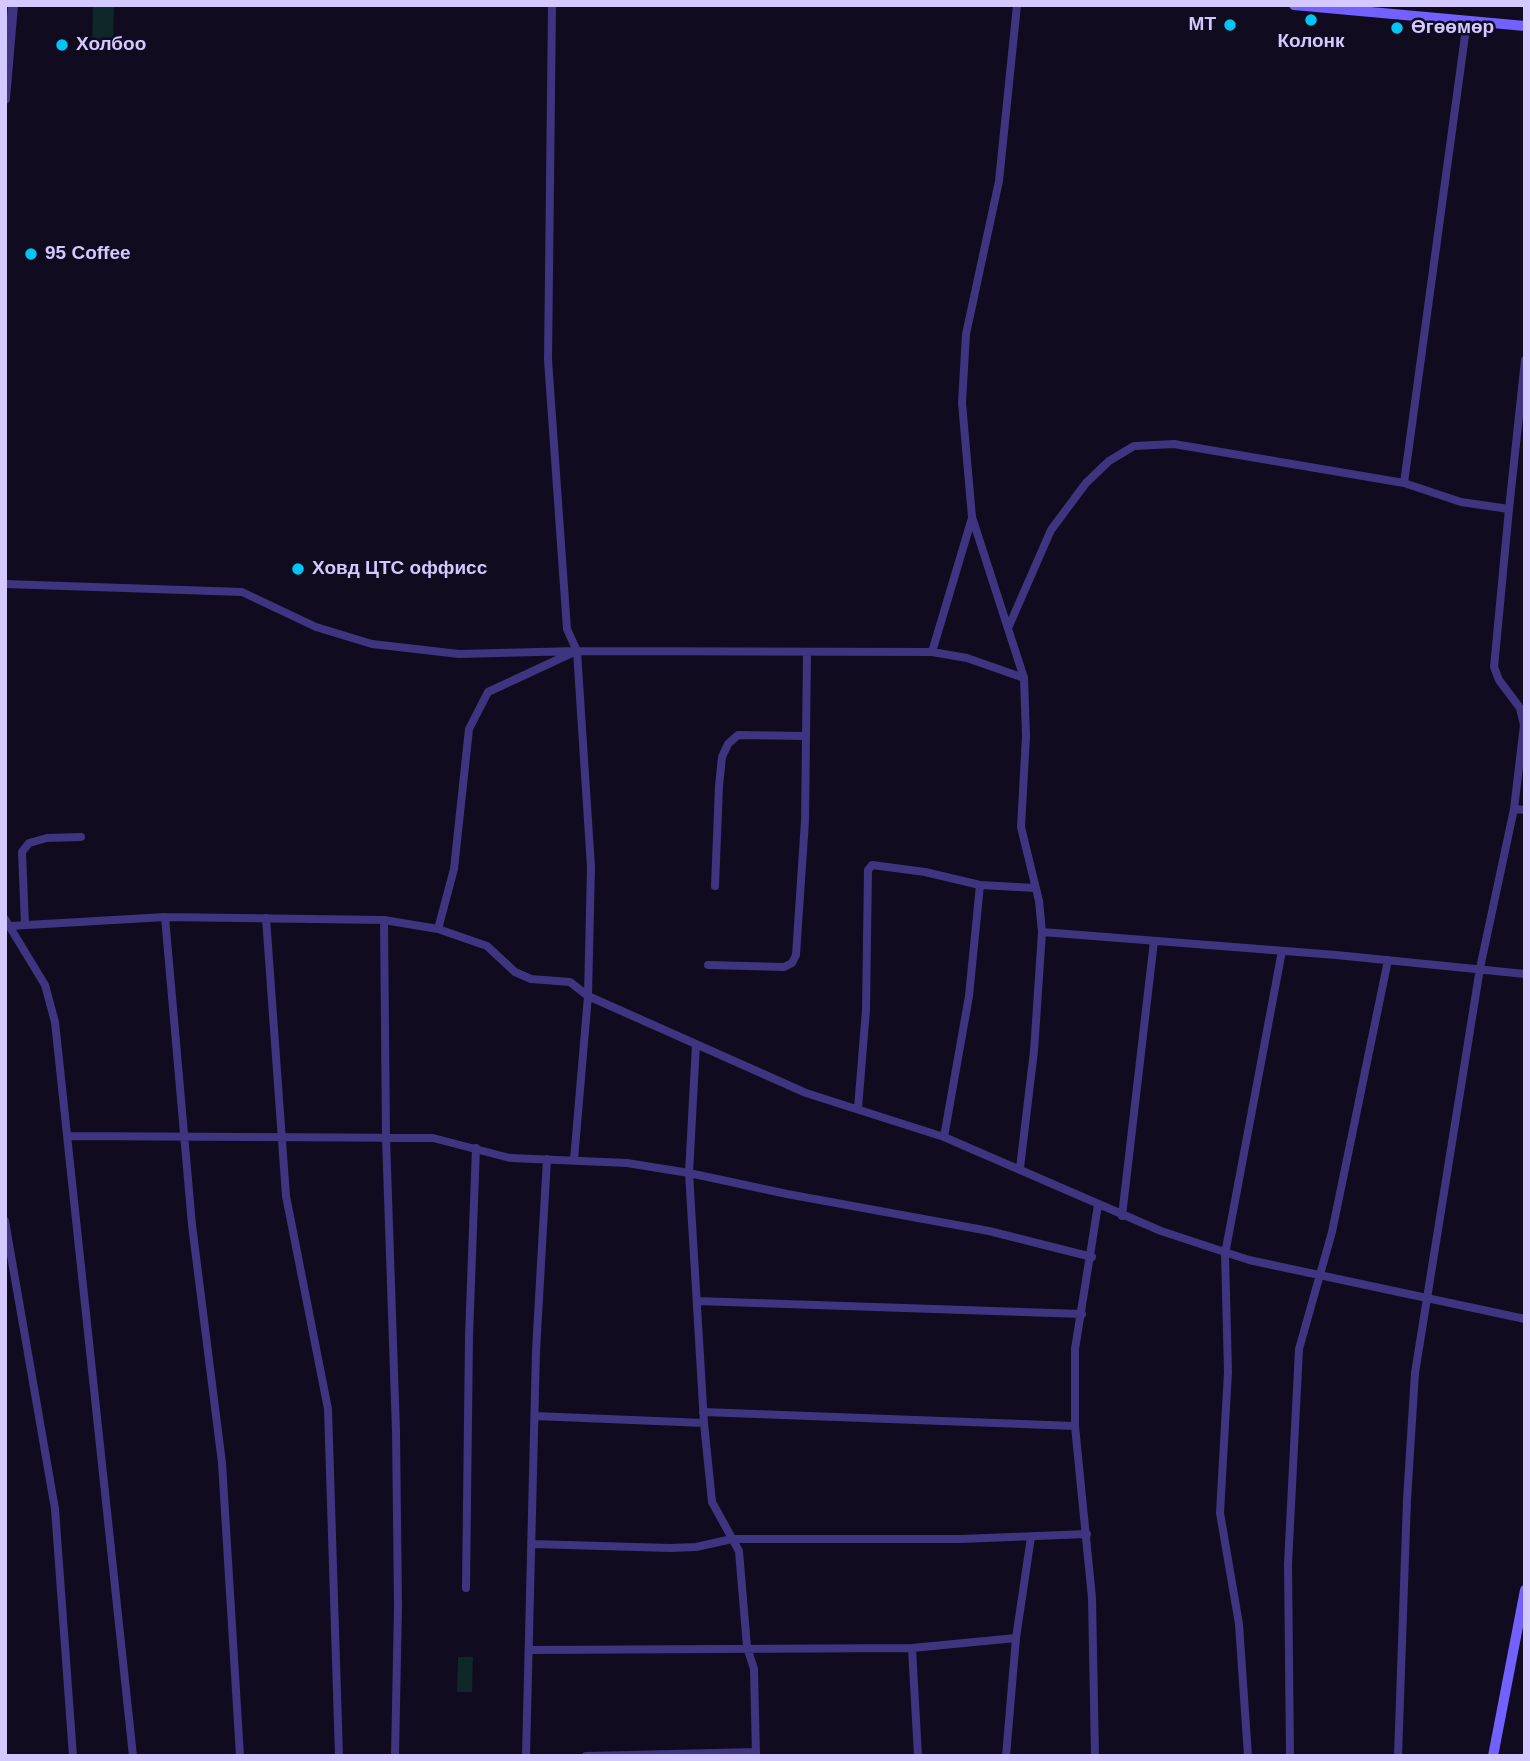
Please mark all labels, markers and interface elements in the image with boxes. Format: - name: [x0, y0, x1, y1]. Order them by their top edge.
- marker: Колонк: [1303, 12, 1319, 28]
- place label: MT: [1189, 14, 1216, 36]
- marker: MT: [1222, 17, 1238, 33]
- place label: Өгөөмөр: [1411, 17, 1494, 39]
- marker: Өгөөмөр: [1389, 20, 1405, 36]
- place label: Колонк: [1277, 31, 1345, 53]
- place label: Холбоо: [76, 34, 146, 56]
- marker: Холбоо: [54, 37, 70, 53]
- place label: 95 Coffee: [45, 243, 131, 265]
- marker: 95 Coffee: [23, 246, 39, 262]
- place label: Ховд ЦТС оффисс: [312, 558, 487, 580]
- marker: Ховд ЦТС оффисс: [290, 561, 306, 577]

